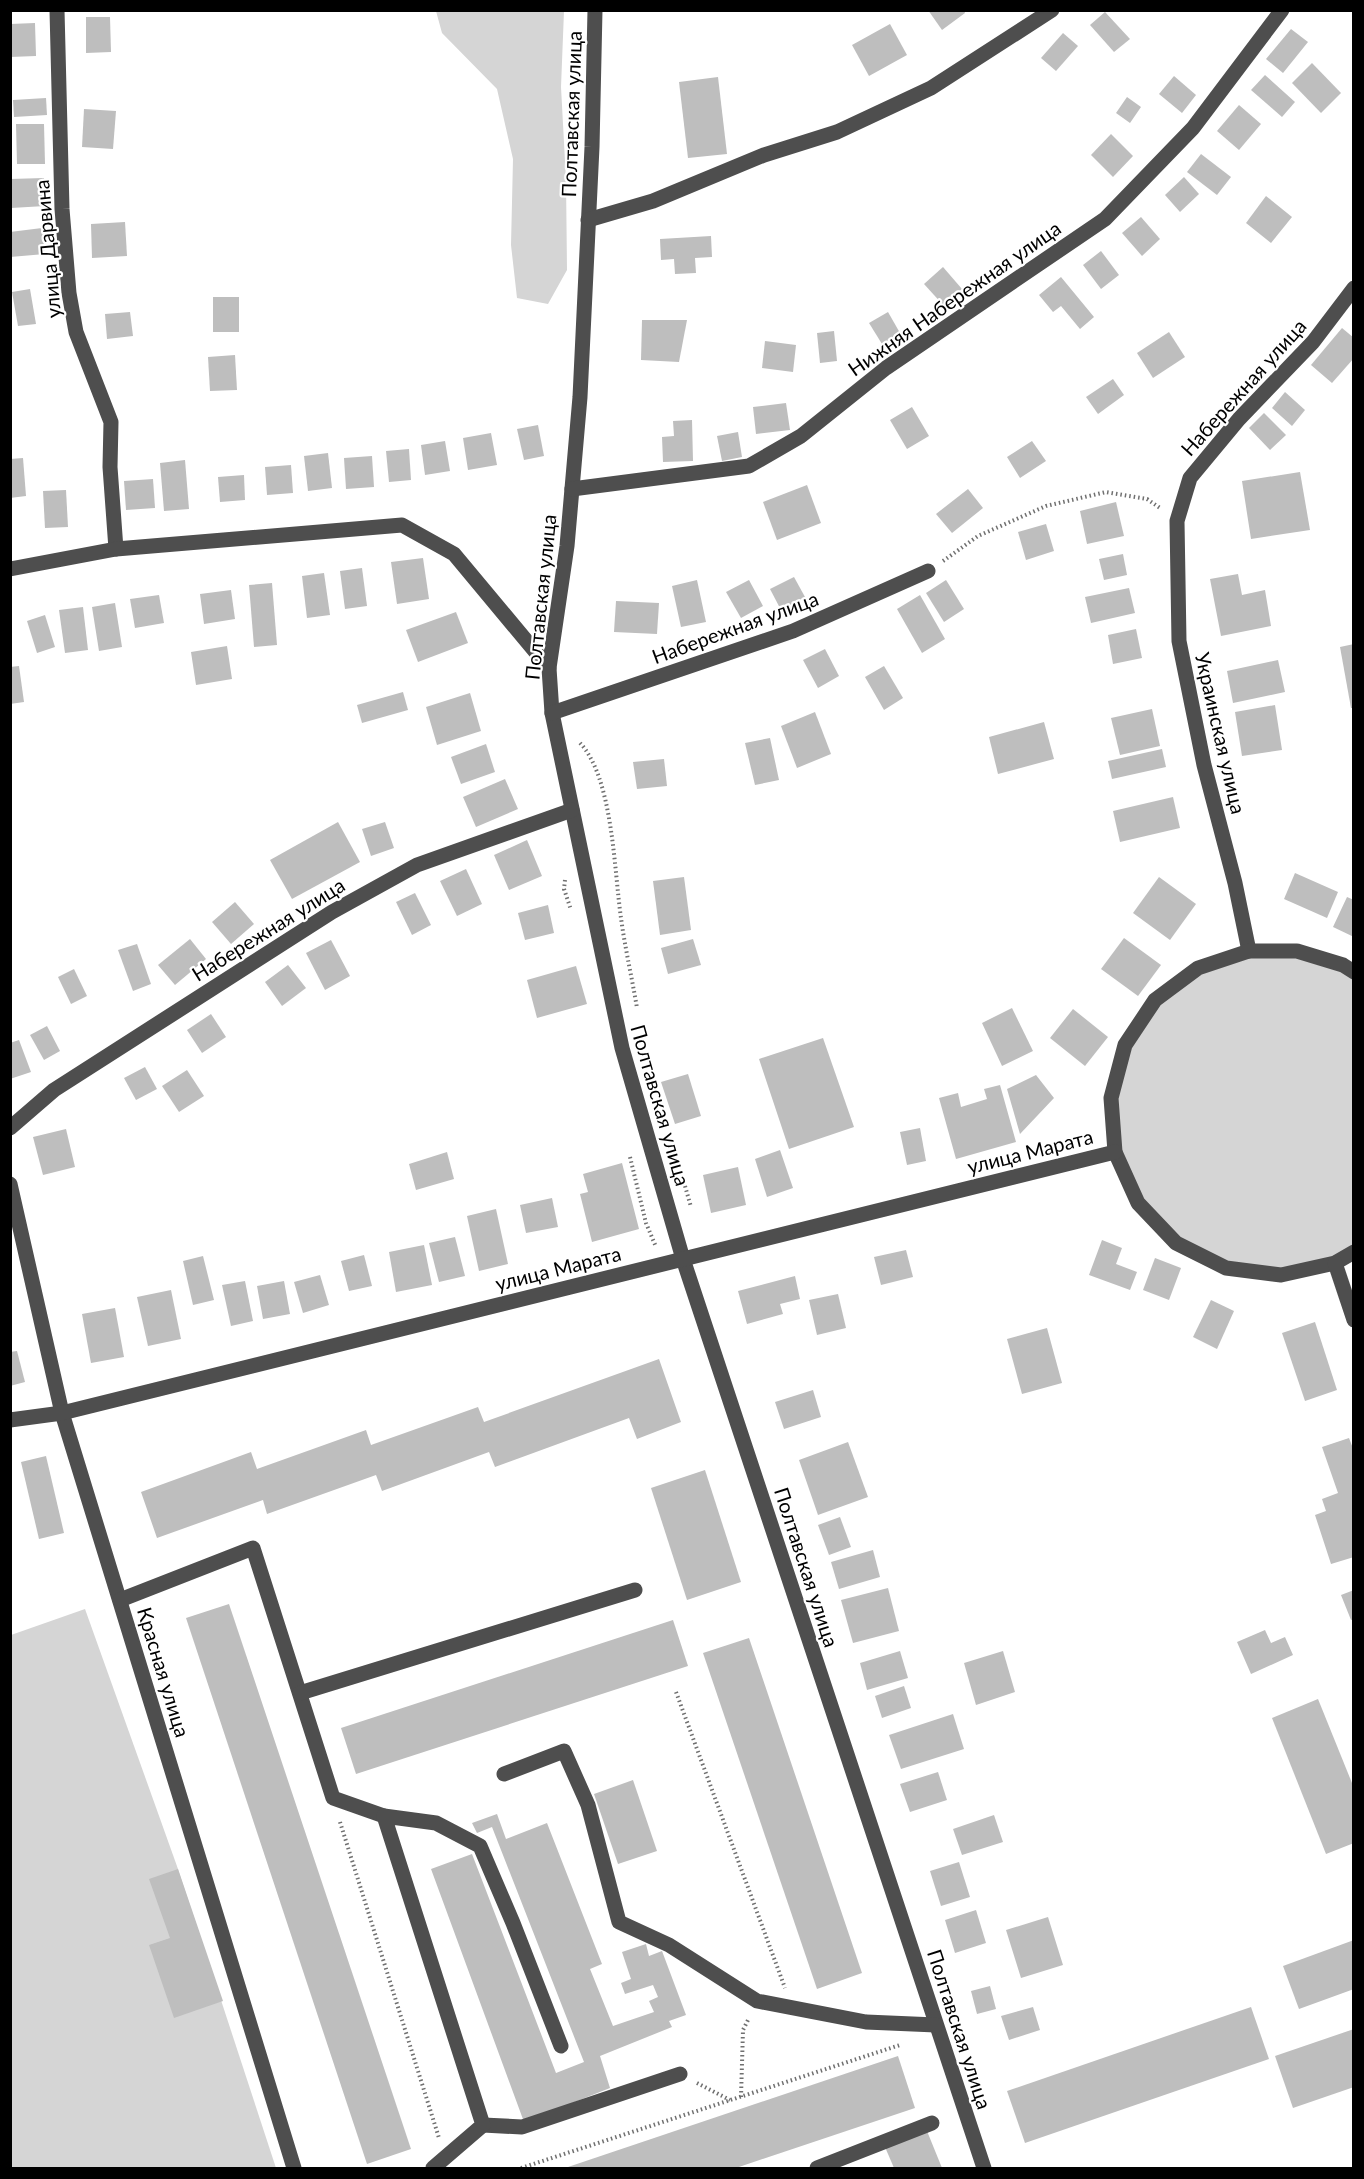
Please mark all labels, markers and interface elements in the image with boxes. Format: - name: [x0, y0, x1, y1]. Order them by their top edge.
- street label: Полтавская улица: [556, 30, 586, 198]
- street label: улица Дарвина: [29, 179, 65, 319]
- street label: Нижняя Набережная улица: [843, 215, 1065, 381]
- street label: Набережная улица: [1175, 314, 1311, 460]
- street label: Полтавская улица: [519, 513, 561, 681]
- street label: Набережная улица: [648, 586, 822, 668]
- street label: Украинская улица: [1191, 650, 1251, 816]
- street label: Набережная улица: [187, 872, 349, 986]
- street label: Полтавская улица: [627, 1022, 695, 1188]
- street label: улица Марата: [965, 1124, 1095, 1178]
- street label: улица Марата: [493, 1241, 623, 1295]
- street label: Полтавская улица: [770, 1484, 844, 1650]
- street label: Красная улица: [133, 1604, 195, 1740]
- street label: Полтавская улица: [923, 1946, 997, 2112]

